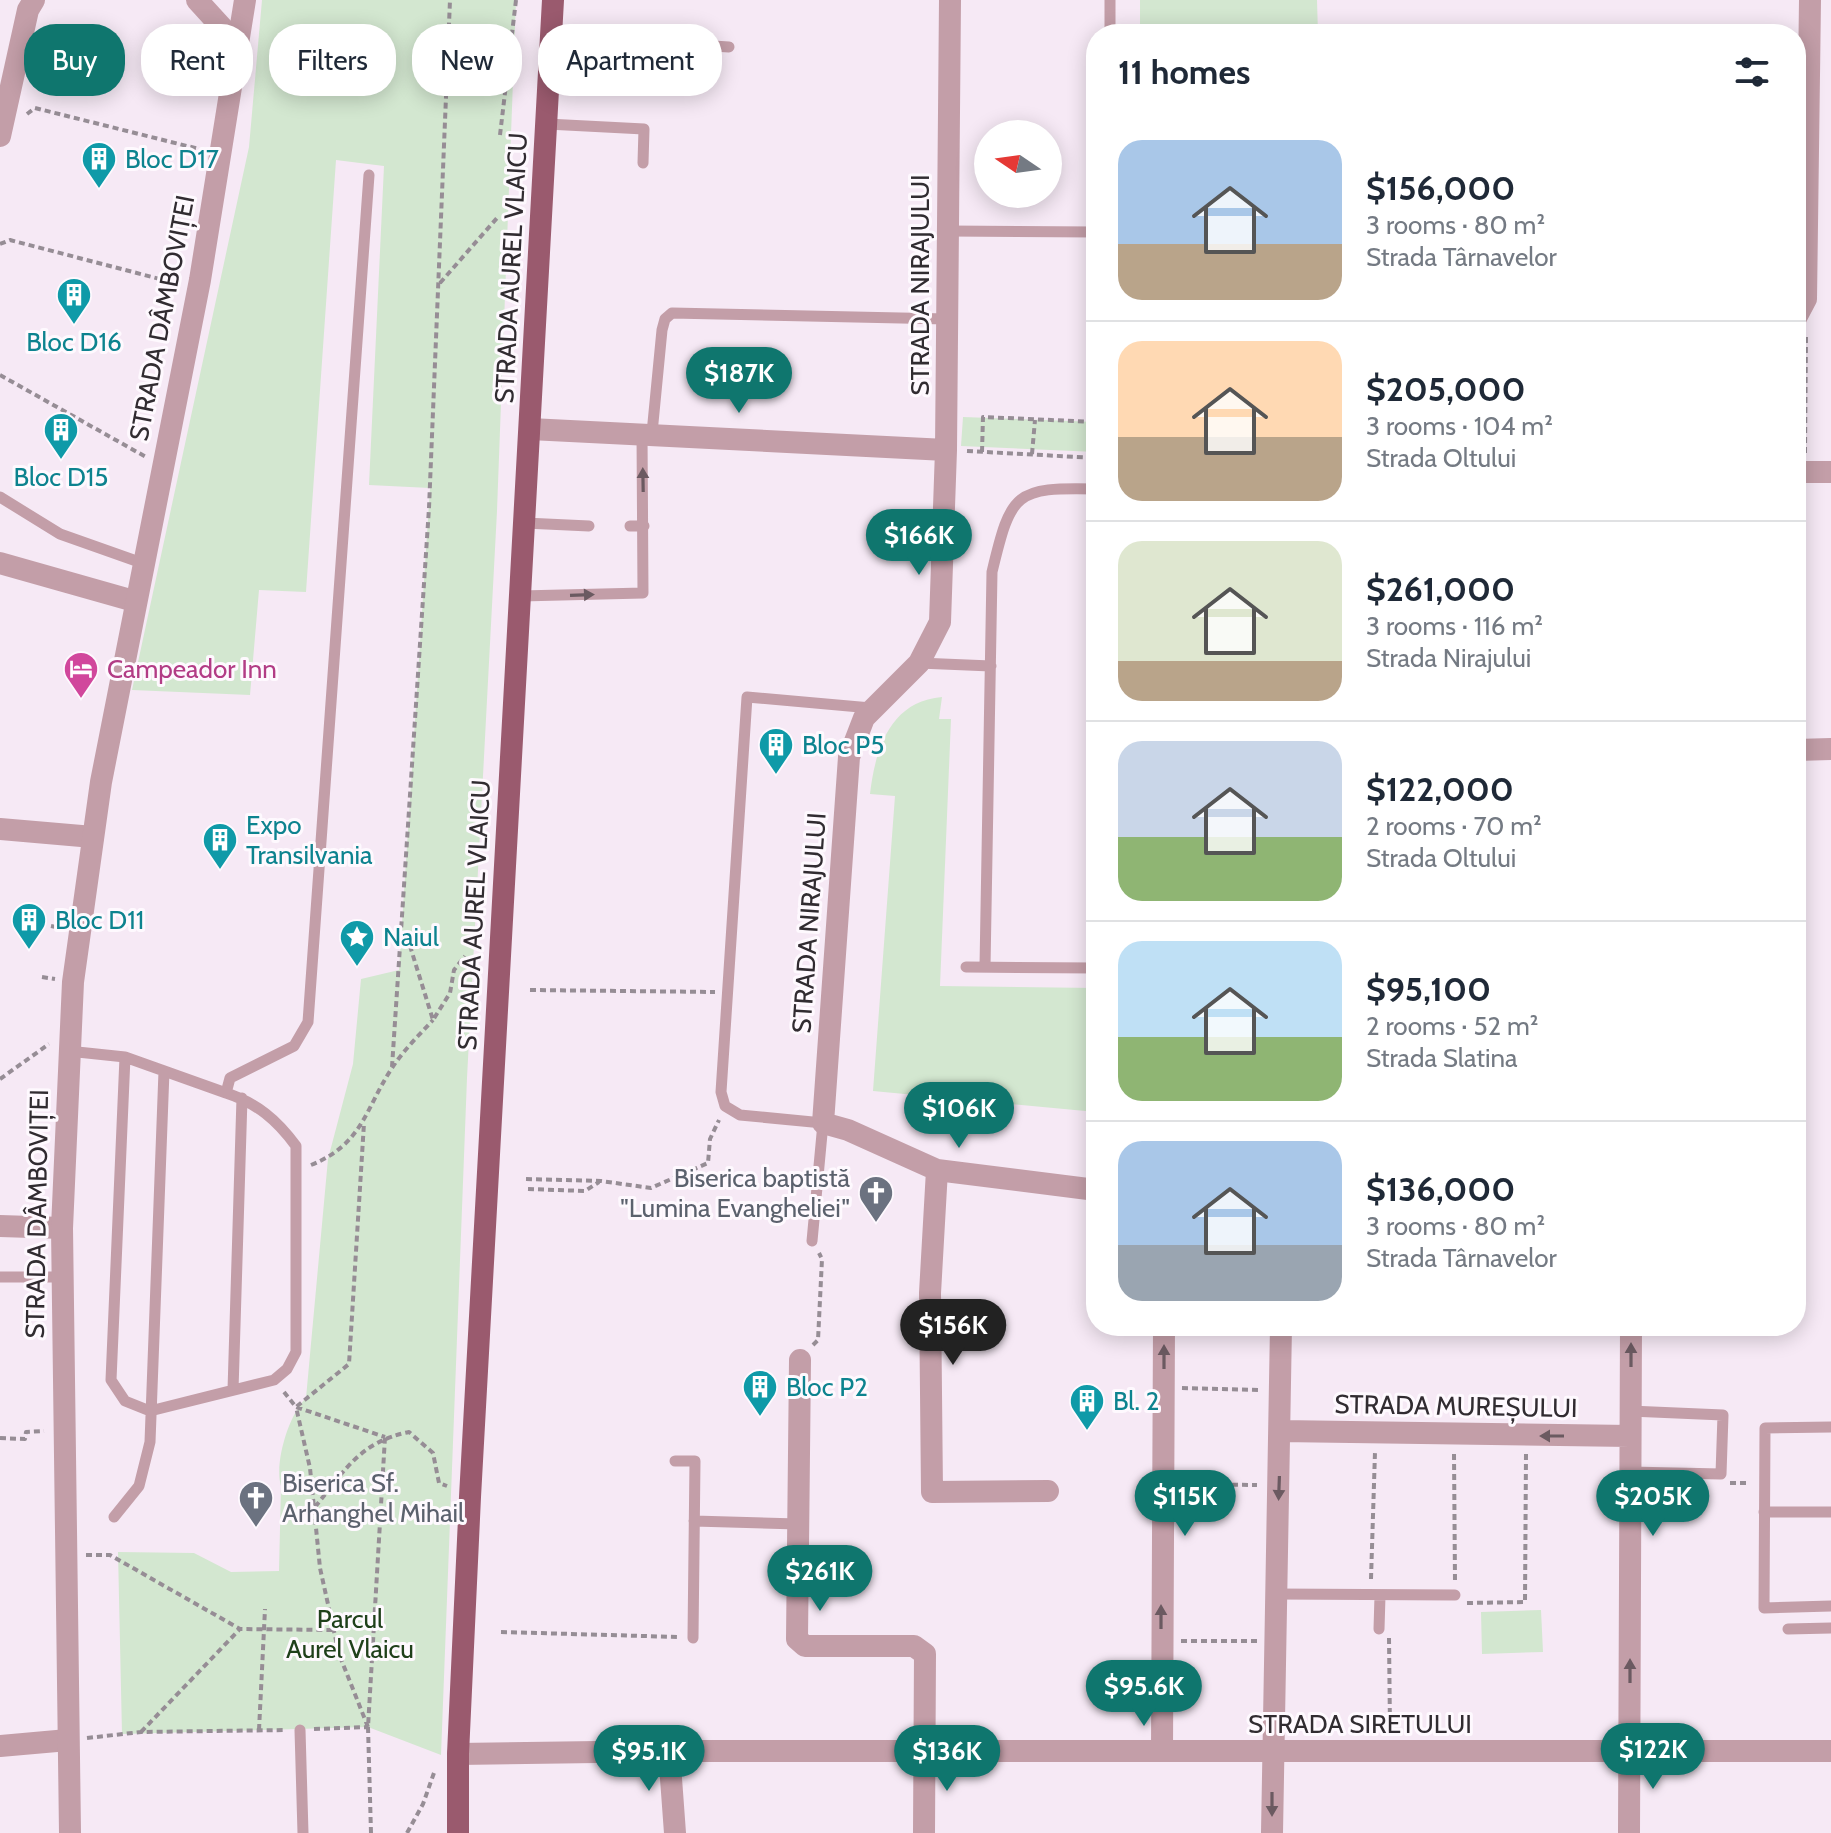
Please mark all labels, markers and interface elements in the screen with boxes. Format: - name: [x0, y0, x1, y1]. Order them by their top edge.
- chip: Buy: [24, 24, 125, 96]
- chip: Rent: [141, 24, 253, 96]
- chip: Filters: [269, 24, 396, 96]
- chip: New: [412, 24, 522, 96]
- chip: Apartment: [538, 24, 722, 96]
- icon: filters: [1730, 50, 1774, 94]
- text: 11 homes: [1118, 51, 1250, 93]
- north arrow: [974, 120, 1062, 208]
- map controls: [974, 120, 1062, 208]
- street label: STRADA AUREL VLAICU: [488, 132, 534, 404]
- building icon: Bloc D17: [80, 140, 118, 190]
- place label: Bloc D17: [125, 143, 219, 175]
- text: $156,000: [1366, 167, 1515, 209]
- icon: home: [1182, 172, 1278, 268]
- street label: STRADA NIRAJULUI: [904, 174, 936, 396]
- street label: STRADA DÂMBOVIȚEI: [122, 193, 202, 444]
- text: 3 rooms · 80 m²: [1366, 209, 1545, 241]
- text: Strada Târnavelor: [1366, 241, 1557, 273]
- building icon: Bloc D16: [55, 276, 93, 326]
- place label: Bloc D16: [26, 326, 122, 358]
- pin: $187K: [683, 347, 795, 415]
- text: $187K: [704, 357, 774, 389]
- text: $205,000: [1366, 368, 1526, 410]
- icon: home: [1182, 373, 1278, 469]
- text: 3 rooms · 104 m²: [1366, 410, 1553, 442]
- building icon: Bloc D15: [42, 411, 80, 461]
- text: Strada Oltului: [1366, 442, 1516, 474]
- place label: Bloc D15: [14, 461, 108, 493]
- one-way arrow: [637, 467, 650, 492]
- pin: $166K: [863, 509, 975, 577]
- text: $166K: [884, 519, 954, 551]
- text: $261,000: [1366, 568, 1515, 610]
- icon: home: [1182, 573, 1278, 669]
- one-way arrow: [570, 588, 595, 601]
- text: 3 rooms · 116 m²: [1366, 610, 1543, 642]
- text: Strada Nirajului: [1366, 642, 1531, 674]
- hotel icon: Campeador Inn: [62, 650, 100, 700]
- place label: Campeador Inn: [107, 653, 277, 685]
- building icon: Bloc P5: [757, 726, 795, 776]
- place label: Bloc P5: [802, 729, 884, 761]
- text: $122,000: [1366, 768, 1514, 810]
- icon: home: [1182, 773, 1278, 869]
- street label: STRADA AUREL VLAICU: [451, 779, 497, 1051]
- place label: Expo Transilvania: [246, 809, 373, 871]
- text: 2 rooms · 70 m²: [1366, 810, 1542, 842]
- street label: STRADA NIRAJULUI: [785, 812, 833, 1034]
- building icon: Expo Transilvania: [201, 821, 239, 871]
- text: Strada Oltului: [1366, 842, 1516, 874]
- building icon: Bloc D11: [10, 901, 48, 951]
- place label: Bloc D11: [55, 904, 144, 936]
- place icon: Naiul: [338, 918, 376, 968]
- place label: Naiul: [383, 921, 439, 953]
- text: $95,100: [1366, 968, 1491, 1010]
- icon: home: [1182, 973, 1278, 1069]
- text: 2 rooms · 52 m²: [1366, 1010, 1538, 1042]
- text: Strada Slatina: [1366, 1042, 1518, 1074]
- pin: $106K: [903, 1082, 1015, 1150]
- street label: STRADA DÂMBOVIȚEI: [19, 1089, 56, 1339]
- text: $106K: [922, 1092, 996, 1124]
- place label: Biserica baptistă "Lumina Evangheliei": [620, 1162, 851, 1224]
- text: $136,000: [1366, 1168, 1515, 1210]
- icon: home: [1182, 1173, 1278, 1269]
- church icon: Biserica baptistă "Lumina Evangheliei": [857, 1174, 895, 1224]
- text: 3 rooms · 80 m²: [1366, 1210, 1545, 1242]
- text: Strada Târnavelor: [1366, 1242, 1557, 1274]
- pin: $156K: [897, 1299, 1009, 1367]
- text: $156K: [918, 1309, 988, 1341]
- one-way arrow: [1625, 1342, 1637, 1367]
- one-way arrow: [1158, 1344, 1170, 1369]
- building icon: Bloc P2: [741, 1368, 779, 1418]
- place label: Bloc P2: [786, 1371, 868, 1403]
- building icon: Bl. 2: [1068, 1382, 1106, 1432]
- place label: Bl. 2: [1113, 1385, 1159, 1417]
- street label: STRADA MUREȘULUI: [1334, 1388, 1578, 1425]
- one-way arrow: [1539, 1430, 1564, 1442]
- place label: Biserica Sf. Arhanghel Mihail: [282, 1467, 464, 1529]
- pin: $115K: [1129, 1470, 1241, 1538]
- pin: $205K: [1597, 1470, 1709, 1538]
- one-way arrow: [1273, 1476, 1286, 1501]
- church icon: Biserica Sf. Arhanghel Mihail: [237, 1479, 275, 1529]
- text: $115K: [1153, 1480, 1217, 1512]
- text: $205K: [1614, 1480, 1692, 1512]
- pin: $261K: [764, 1545, 876, 1613]
- text: $261K: [785, 1555, 855, 1587]
- park label: Parcul Aurel Vlaicu: [286, 1603, 414, 1665]
- one-way arrow: [1155, 1604, 1167, 1629]
- one-way arrow: [1624, 1658, 1636, 1683]
- pin: $95.6K: [1079, 1660, 1209, 1728]
- text: $95.6K: [1104, 1670, 1184, 1702]
- street label: STRADA SIRETULUI: [1248, 1708, 1472, 1740]
- pin: $122K: [1597, 1723, 1709, 1791]
- pin: $95.1K: [584, 1725, 714, 1793]
- pin: $136K: [891, 1725, 1003, 1793]
- text: $122K: [1619, 1733, 1687, 1765]
- text: $95.1K: [612, 1735, 686, 1767]
- text: $136K: [912, 1735, 982, 1767]
- one-way arrow: [1266, 1792, 1278, 1817]

